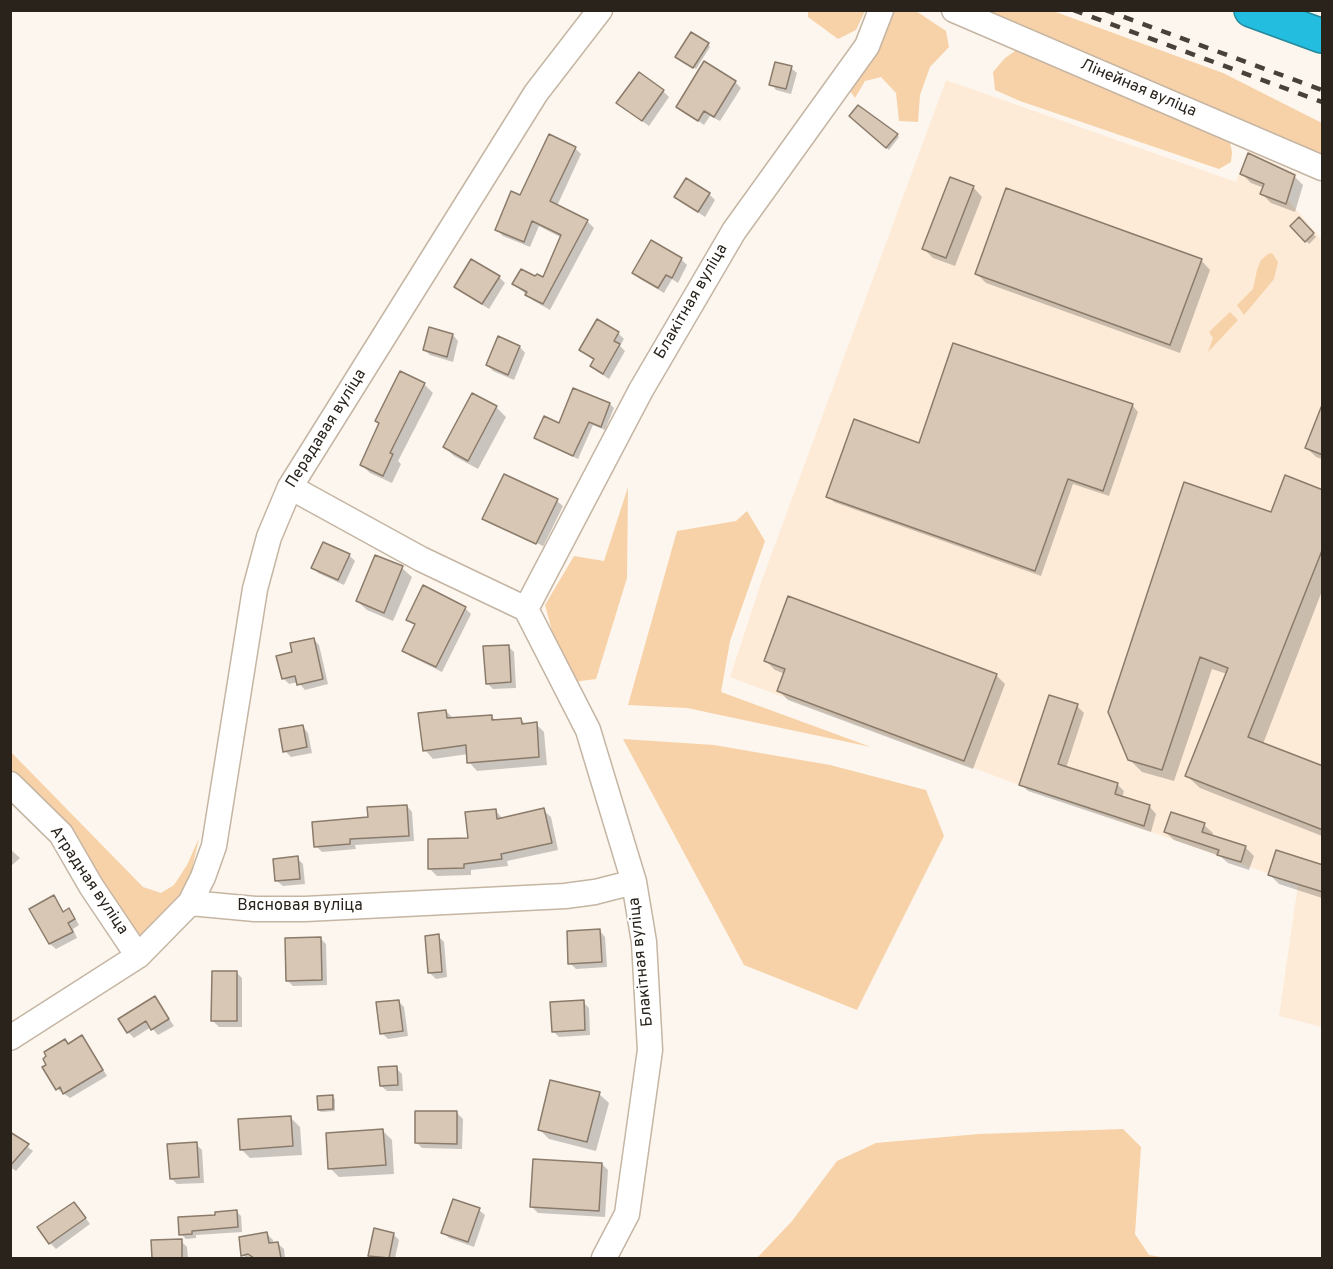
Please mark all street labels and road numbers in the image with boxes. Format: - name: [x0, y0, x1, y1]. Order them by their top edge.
- street label: Лінейная вуліца: [1077, 56, 1199, 122]
- street label: Блакітная вуліца: [651, 241, 733, 363]
- street label: Перадавая вуліца: [283, 366, 371, 492]
- street label: Атрадная вуліца: [45, 823, 131, 939]
- street label: Вясновая вуліца: [237, 897, 363, 917]
- street label: Блакітная вуліца: [626, 897, 658, 1027]

